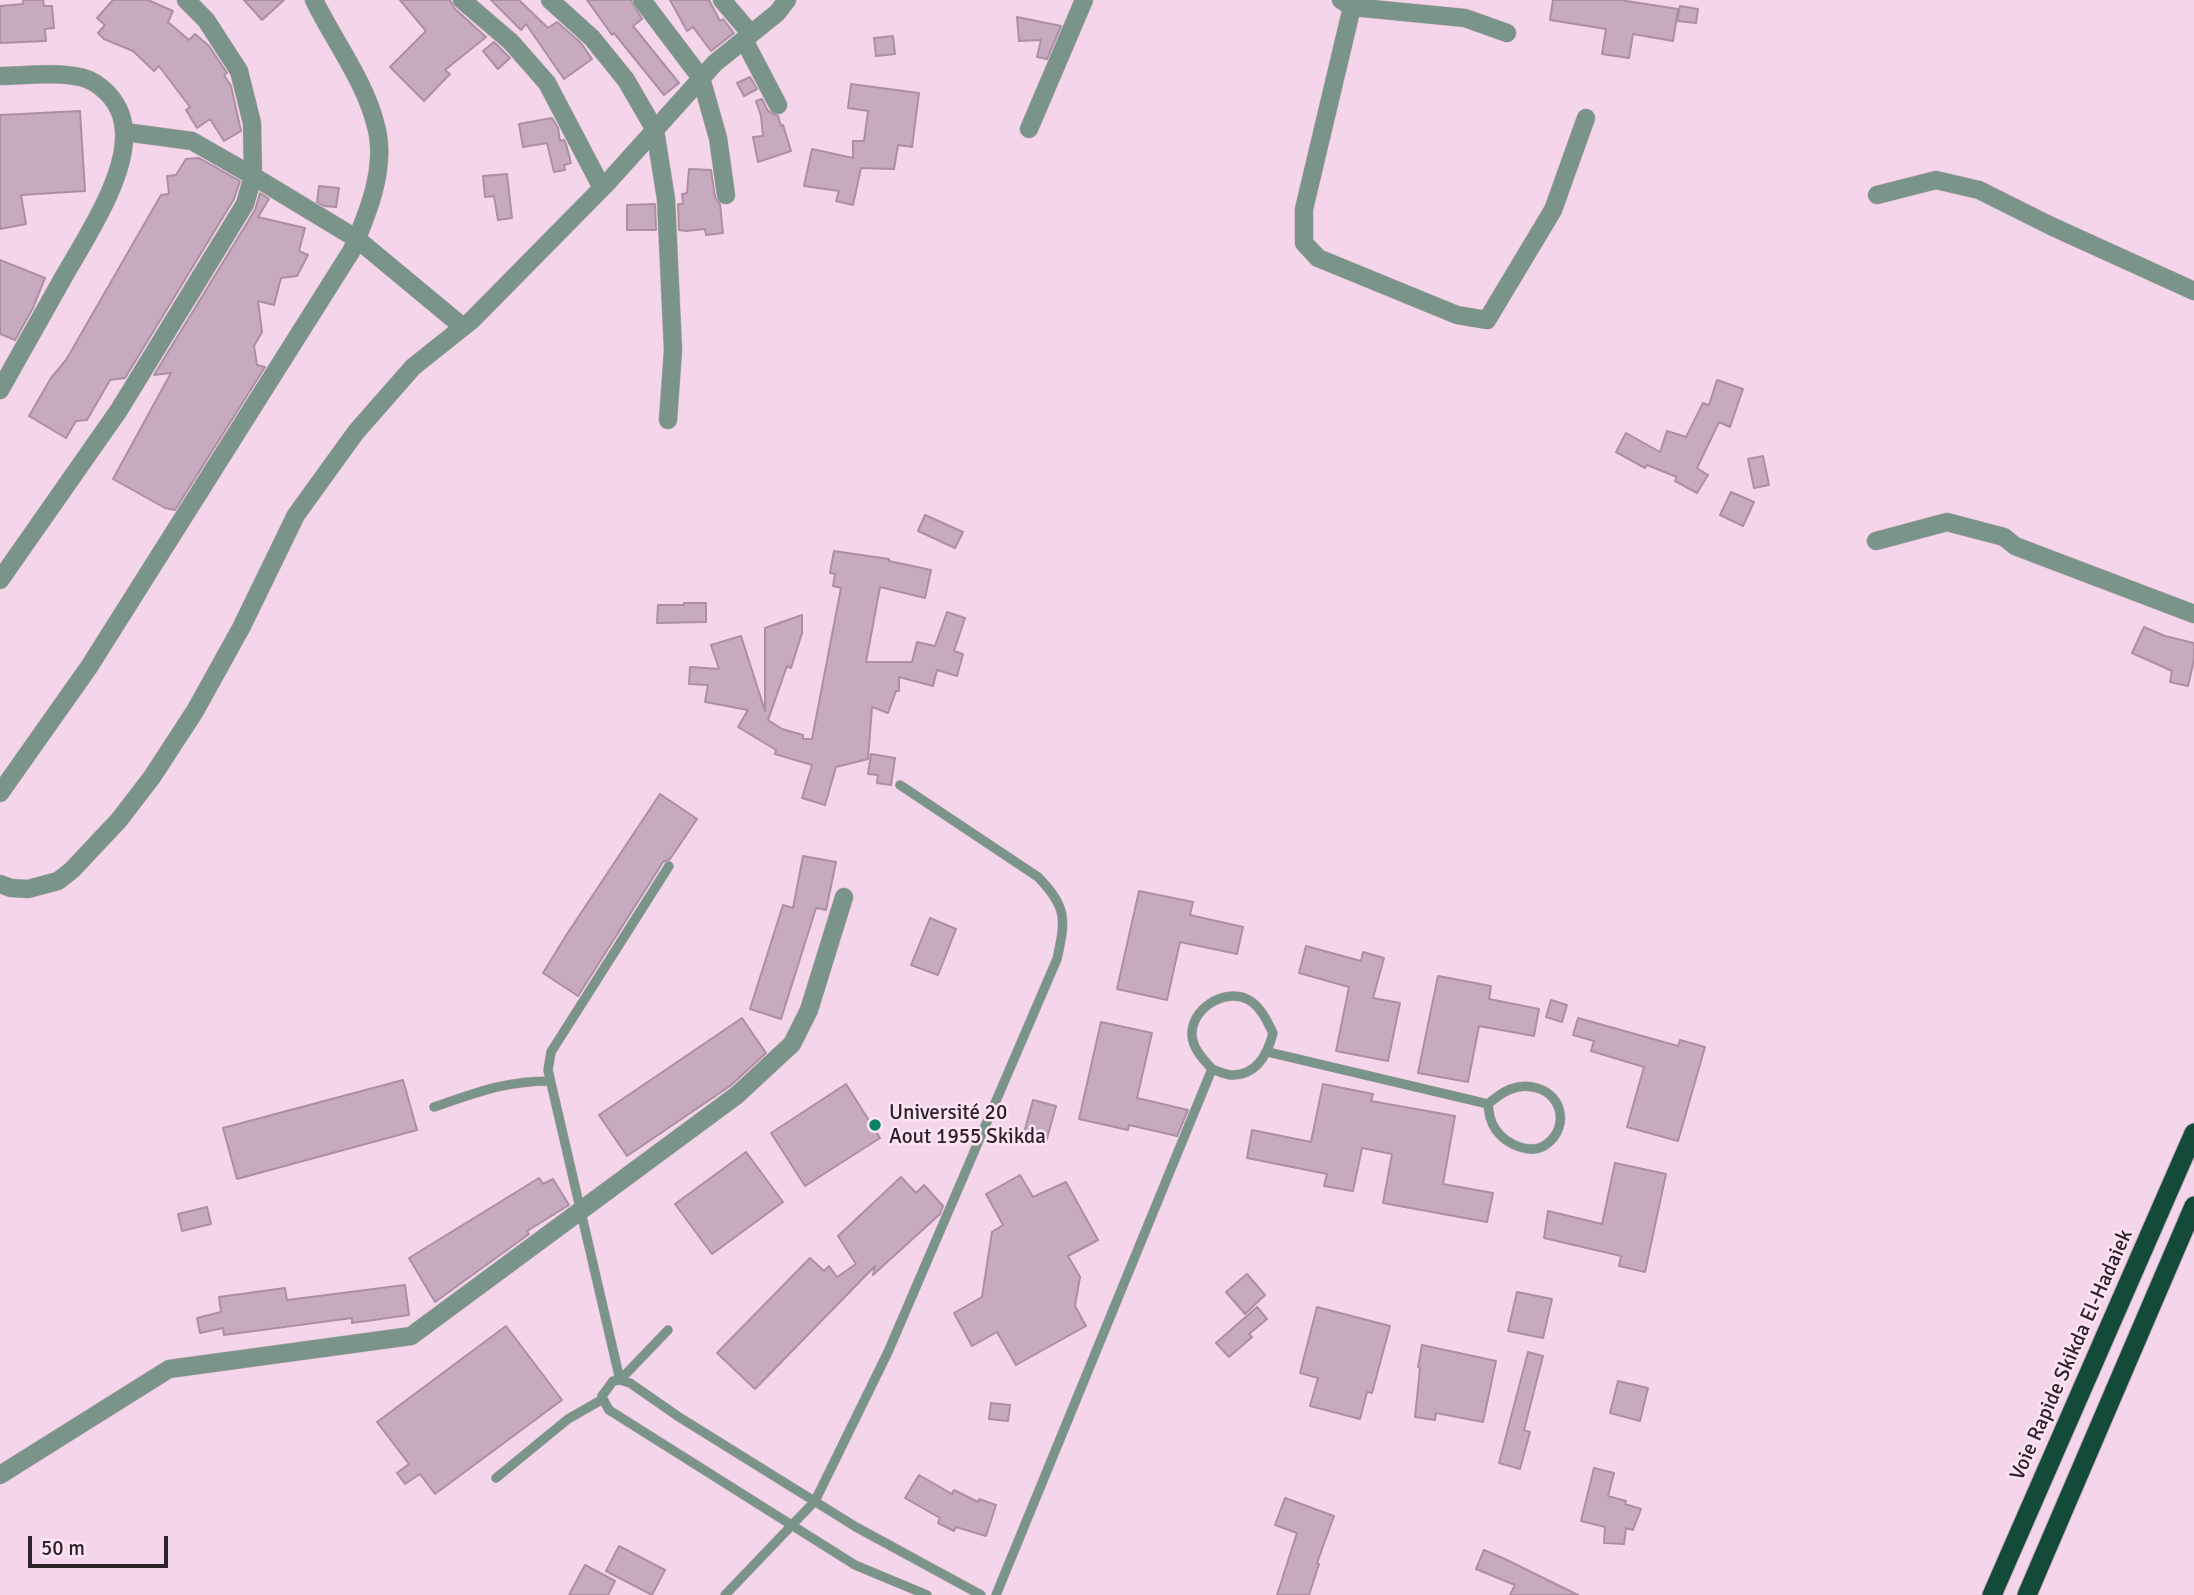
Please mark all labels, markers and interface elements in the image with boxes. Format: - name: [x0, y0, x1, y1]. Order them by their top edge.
- place label: Université 20 Aout 1955 Skikda: [889, 1100, 1046, 1150]
- marker: Université 20 Aout 1955 Skikda: [867, 1117, 883, 1133]
- street label: Voie Rapide Skikda El-Hadaiek: [2005, 1226, 2139, 1484]
- scale bar: [32, 1522, 172, 1566]
- text: 50 m: [41, 1535, 85, 1561]

